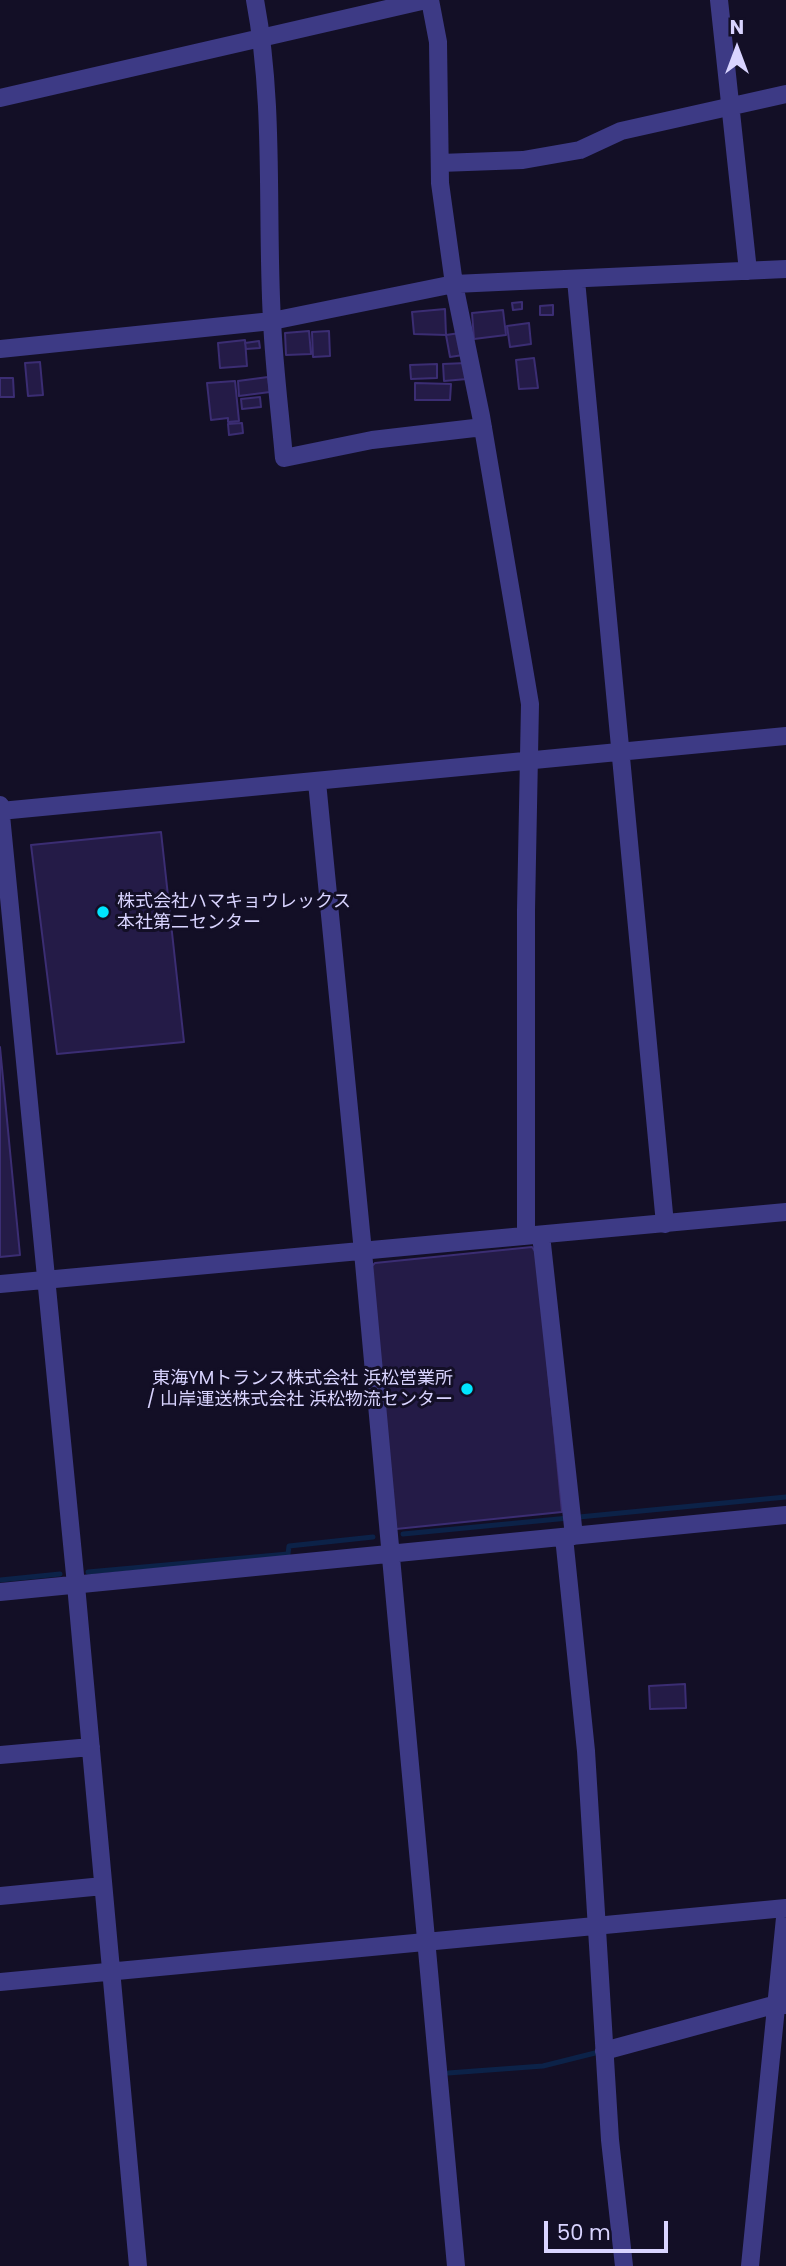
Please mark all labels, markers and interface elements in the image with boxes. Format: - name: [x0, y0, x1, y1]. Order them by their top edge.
- north arrow: [702, 14, 772, 84]
- text: N: [730, 14, 744, 41]
- place label: 株式会社ハマキョウレックス 本社第二センター: [117, 891, 351, 934]
- marker: 株式会社ハマキョウレックス 本社第二センター: [95, 904, 111, 920]
- place label: 東海YMトランス株式会社 浜松営業所 / 山岸運送株式会社 浜松物流センター: [147, 1368, 453, 1410]
- marker: 東海YMトランス株式会社 浜松営業所 / 山岸運送株式会社 浜松物流センター: [459, 1381, 475, 1397]
- scale bar: [548, 2206, 672, 2250]
- text: 50 m: [557, 2218, 611, 2247]

